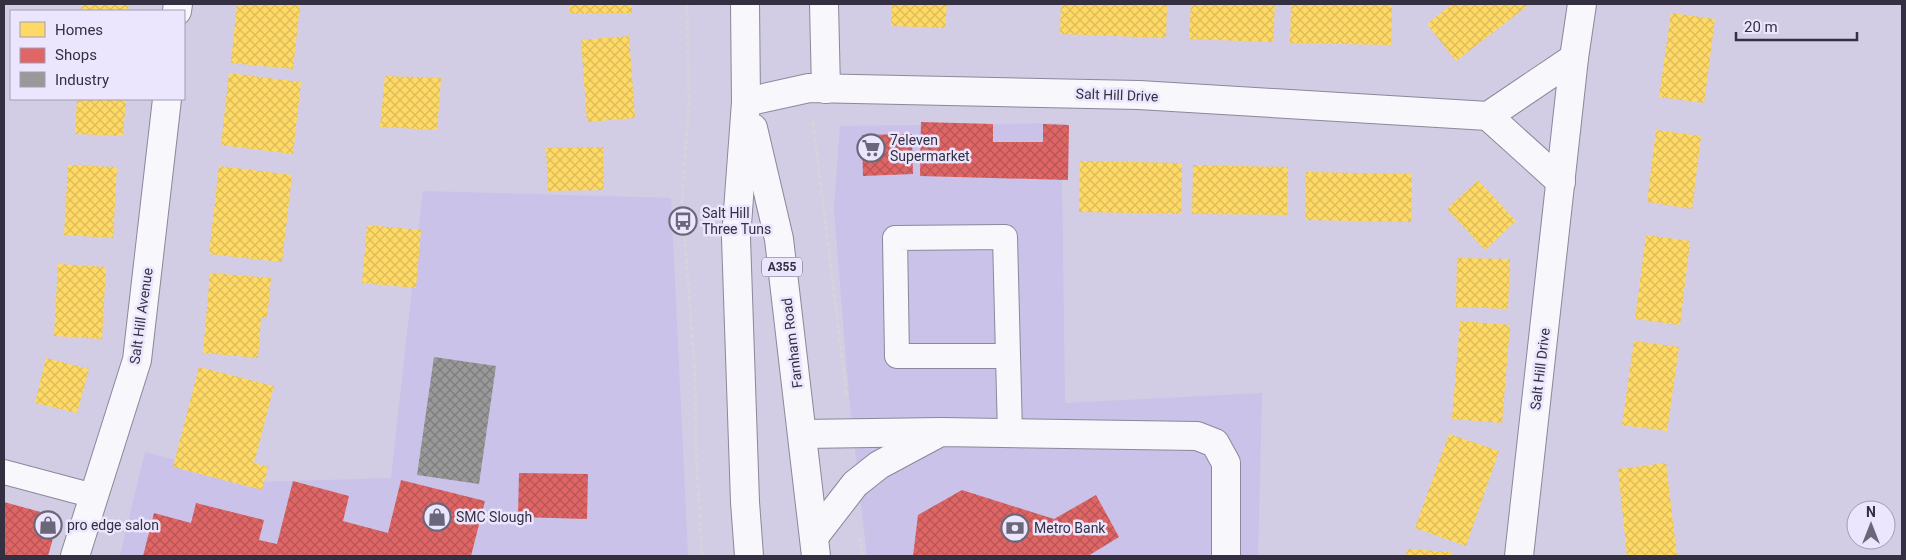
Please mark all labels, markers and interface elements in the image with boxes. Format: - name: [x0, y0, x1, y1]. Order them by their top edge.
- legend: [10, 10, 185, 100]
- scale bar: [1736, 10, 1857, 42]
- text: 20 m: [1744, 18, 1778, 36]
- text: Homes: [55, 21, 103, 39]
- text: Shops: [55, 46, 97, 64]
- text: Industry: [55, 71, 109, 89]
- street label: Salt Hill Drive: [1075, 86, 1159, 104]
- place label: 7eleven Supermarket: [890, 132, 970, 164]
- supermarket icon: 7eleven Supermarket: [856, 133, 886, 163]
- place label: Salt Hill Three Tuns: [702, 205, 771, 237]
- bus stop icon: Salt Hill Three Tuns: [668, 206, 698, 236]
- road number: A355: [762, 258, 802, 276]
- street label: Salt Hill Avenue: [126, 267, 156, 365]
- street label: Farnham Road: [779, 297, 805, 389]
- street label: Salt Hill Drive: [1527, 327, 1553, 411]
- north arrow: [1846, 500, 1896, 550]
- shop icon: SMC Slough: [422, 502, 452, 532]
- text: N: [1866, 504, 1876, 520]
- place label: SMC Slough: [456, 509, 532, 525]
- shop icon: pro edge salon: [33, 510, 63, 540]
- bank icon: Metro Bank: [1000, 513, 1030, 543]
- place label: pro edge salon: [67, 517, 159, 533]
- place label: Metro Bank: [1034, 520, 1106, 536]

